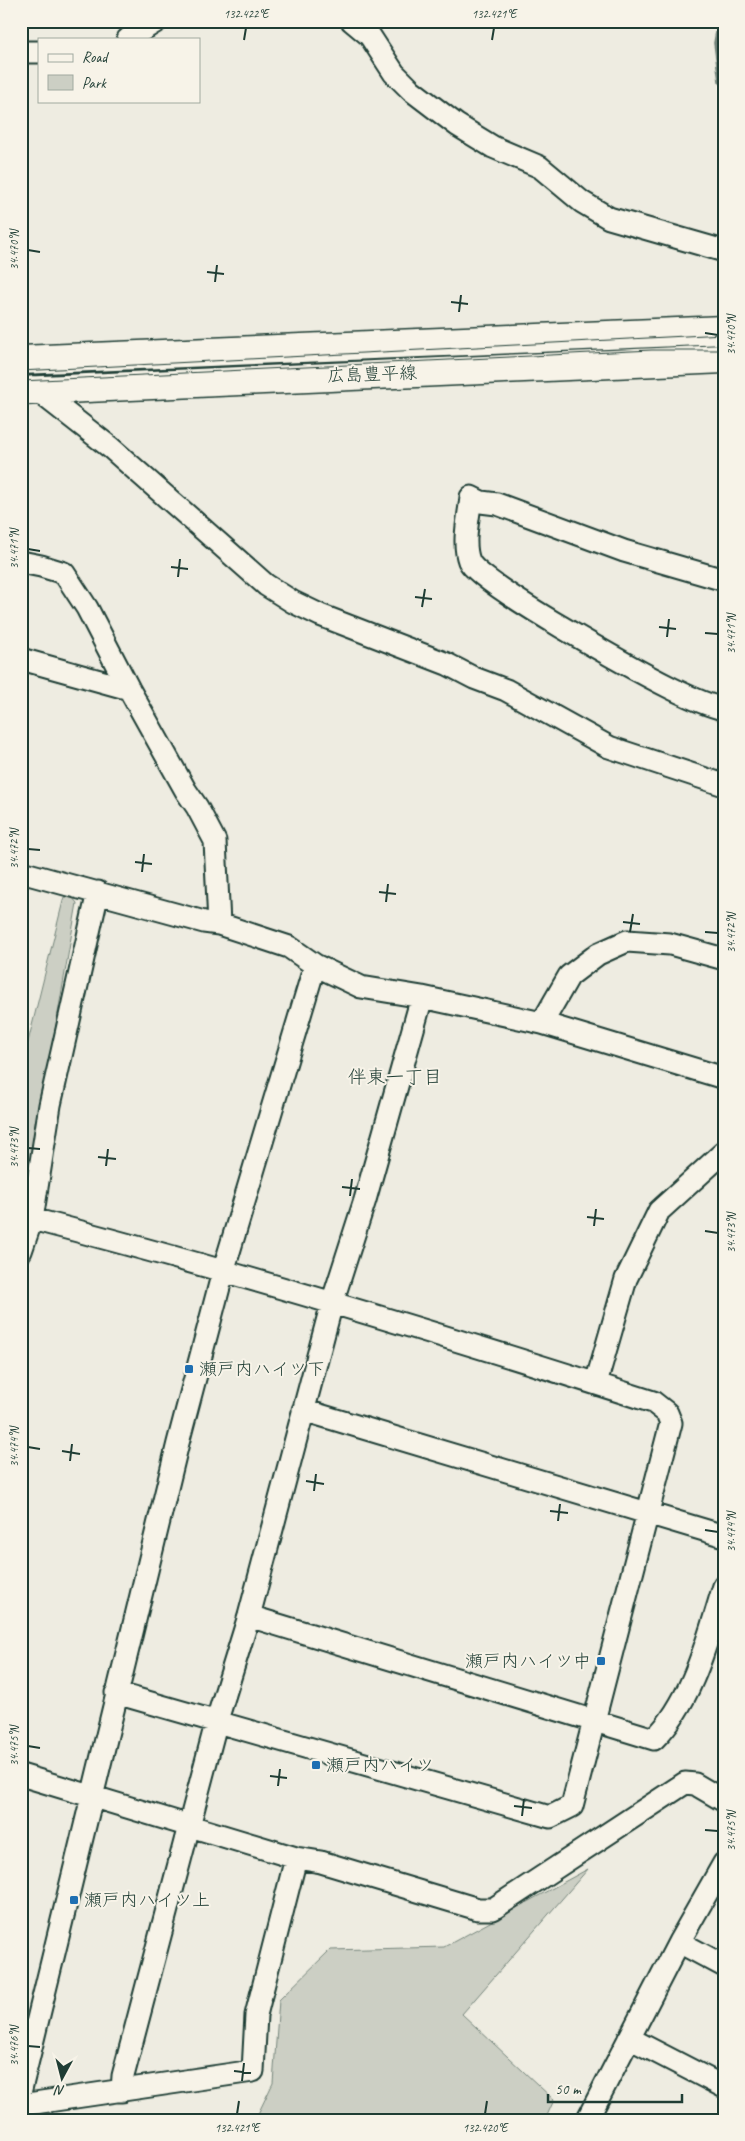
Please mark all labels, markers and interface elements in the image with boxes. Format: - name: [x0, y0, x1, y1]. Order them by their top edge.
- text: 132.422°E: [224, 6, 270, 22]
- text: 132.421°E: [472, 6, 518, 22]
- legend: [38, 38, 200, 102]
- text: Road: [82, 48, 109, 67]
- text: Park: [82, 74, 107, 93]
- text: 34.470°N: [6, 228, 22, 270]
- text: 34.470°N: [723, 313, 739, 355]
- street label: 広島豊平線: [327, 361, 417, 387]
- text: 34.471°N: [6, 527, 22, 569]
- text: 34.471°N: [723, 612, 739, 654]
- text: 34.472°N: [6, 827, 22, 869]
- text: 34.472°N: [723, 911, 739, 953]
- district label: 伴東一丁目: [347, 1065, 443, 1089]
- text: 34.473°N: [6, 1126, 22, 1168]
- text: 34.473°N: [723, 1211, 739, 1253]
- place label: 瀬戸内ハイツ下: [199, 1358, 325, 1380]
- marker: 瀬戸内ハイツ下: [183, 1363, 195, 1375]
- text: 34.474°N: [6, 1425, 22, 1467]
- text: 34.474°N: [723, 1510, 739, 1552]
- place label: 瀬戸内ハイツ中: [465, 1650, 591, 1672]
- marker: 瀬戸内ハイツ中: [595, 1655, 607, 1667]
- text: 34.475°N: [6, 1724, 22, 1766]
- place label: 瀬戸内ハイツ: [326, 1754, 434, 1776]
- marker: 瀬戸内ハイツ: [310, 1759, 322, 1771]
- text: 34.475°N: [723, 1809, 739, 1851]
- place label: 瀬戸内ハイツ上: [84, 1889, 210, 1911]
- marker: 瀬戸内ハイツ上: [68, 1894, 80, 1906]
- text: 34.476°N: [6, 2024, 22, 2066]
- north arrow: [38, 2054, 88, 2104]
- scale bar: [548, 2071, 681, 2103]
- text: 50 m: [555, 2080, 582, 2099]
- text: N: [53, 2081, 66, 2099]
- text: 132.421°E: [215, 2120, 261, 2136]
- text: 132.420°E: [463, 2120, 509, 2136]

